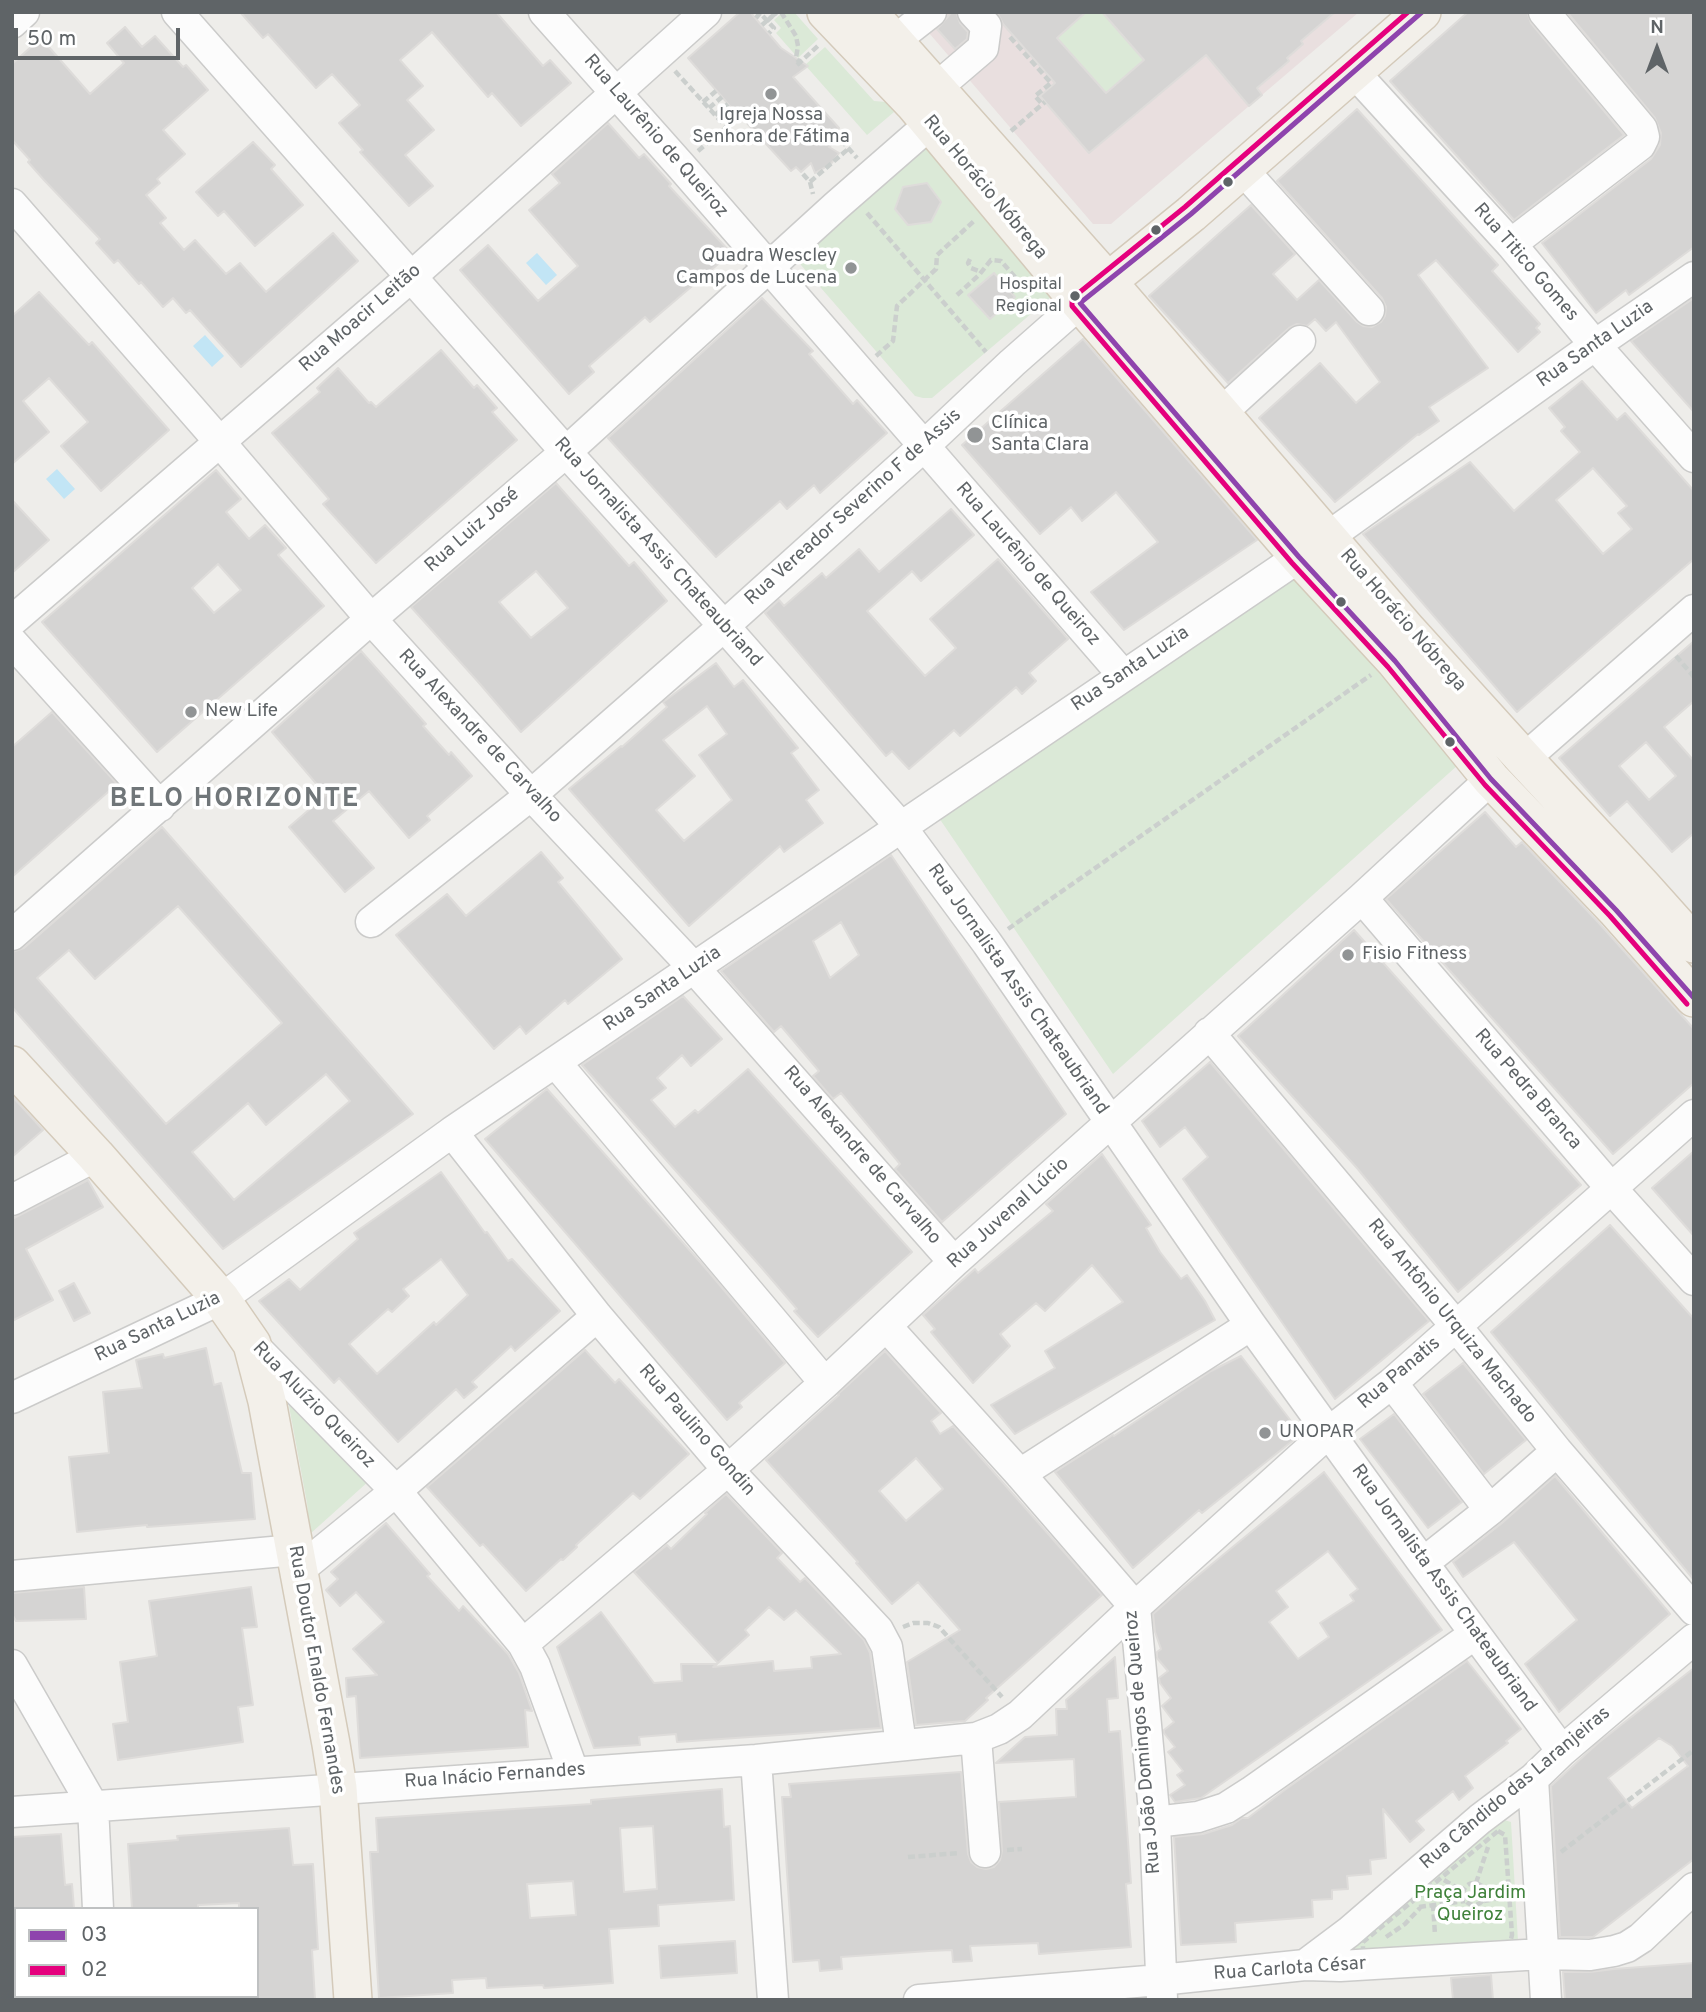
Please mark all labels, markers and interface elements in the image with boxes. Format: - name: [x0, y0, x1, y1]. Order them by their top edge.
- scale bar: [18, 14, 184, 58]
- north arrow: [1622, 14, 1692, 84]
- text: N: [1650, 16, 1664, 40]
- text: 50 m: [27, 26, 76, 53]
- street label: Rua Laurênio de Queiroz: [578, 51, 732, 223]
- marker: Igreja Nossa Senhora de Fátima: [763, 86, 779, 102]
- place label: Igreja Nossa Senhora de Fátima: [692, 105, 850, 149]
- street label: Rua Horácio Nóbrega: [917, 111, 1051, 265]
- unlabelled marker: [1221, 175, 1235, 189]
- street label: Rua Titico Gomes: [1468, 199, 1582, 327]
- unlabelled marker: [1149, 223, 1163, 237]
- place label: Quadra Wescley Campos de Lucena: [676, 246, 837, 290]
- street label: Rua Moacir Leitão: [296, 260, 426, 378]
- marker: Quadra Wescley Campos de Lucena: [843, 260, 859, 276]
- place label: Hospital Regional: [995, 276, 1062, 316]
- marker: Hospital Regional: [1068, 289, 1082, 303]
- street label: Rua Santa Luzia: [1533, 296, 1659, 394]
- street label: Rua Vereador Severino F de Assis: [741, 405, 967, 611]
- place label: Clínica Santa Clara: [991, 413, 1089, 457]
- marker: Clínica Santa Clara: [965, 425, 985, 445]
- street label: Rua Jornalista Assis Chateaubriand: [548, 434, 766, 672]
- street label: Rua Laurênio de Queiroz: [950, 479, 1104, 651]
- street label: Rua Luiz José: [421, 484, 525, 578]
- street label: Rua Horácio Nóbrega: [1334, 545, 1470, 697]
- unlabelled marker: [1334, 595, 1348, 609]
- street label: Rua Santa Luzia: [1068, 622, 1194, 718]
- street label: Rua Alexandre de Carvalho: [392, 645, 566, 829]
- place label: New Life: [205, 701, 278, 723]
- marker: New Life: [183, 704, 199, 720]
- unlabelled marker: [1443, 735, 1457, 749]
- district label: BELO HORIZONTE: [111, 785, 359, 817]
- street label: Rua Jornalista Assis Chateaubriand: [921, 860, 1113, 1120]
- street label: Rua Santa Luzia: [600, 942, 726, 1038]
- place label: Fisio Fitness: [1362, 944, 1467, 966]
- marker: Fisio Fitness: [1340, 947, 1356, 963]
- street label: Rua Pedra Branca: [1468, 1025, 1586, 1155]
- street label: Rua Alexandre de Carvalho: [777, 1062, 945, 1250]
- street label: Rua Juvenal Lúcio: [944, 1154, 1074, 1274]
- street label: Rua Antônio Urquiza Machado: [1361, 1215, 1541, 1429]
- street label: Rua Santa Luzia: [91, 1288, 225, 1368]
- street label: Rua Panatis: [1354, 1333, 1446, 1415]
- street label: Rua Aluízio Queiroz: [247, 1338, 379, 1474]
- street label: Rua Paulino Gondin: [633, 1361, 759, 1501]
- place label: UNOPAR: [1279, 1422, 1354, 1444]
- marker: UNOPAR: [1257, 1425, 1273, 1441]
- street label: Rua Jornalista Assis Chateaubriand: [1345, 1461, 1541, 1717]
- street label: Rua Doutor Enaldo Fernandes: [282, 1544, 348, 1796]
- street label: Rua João Domingos de Queiroz: [1121, 1609, 1167, 1875]
- street label: Rua Cândido das Laranjeiras: [1416, 1703, 1616, 1875]
- street label: Rua Inácio Fernandes: [404, 1759, 586, 1795]
- park label: Praça Jardim Queiroz: [1414, 1883, 1526, 1927]
- legend: [14, 1907, 259, 1998]
- text: 03: [81, 1922, 107, 1949]
- street label: Rua Carlota César: [1213, 1953, 1367, 1987]
- text: 02: [81, 1957, 107, 1984]

